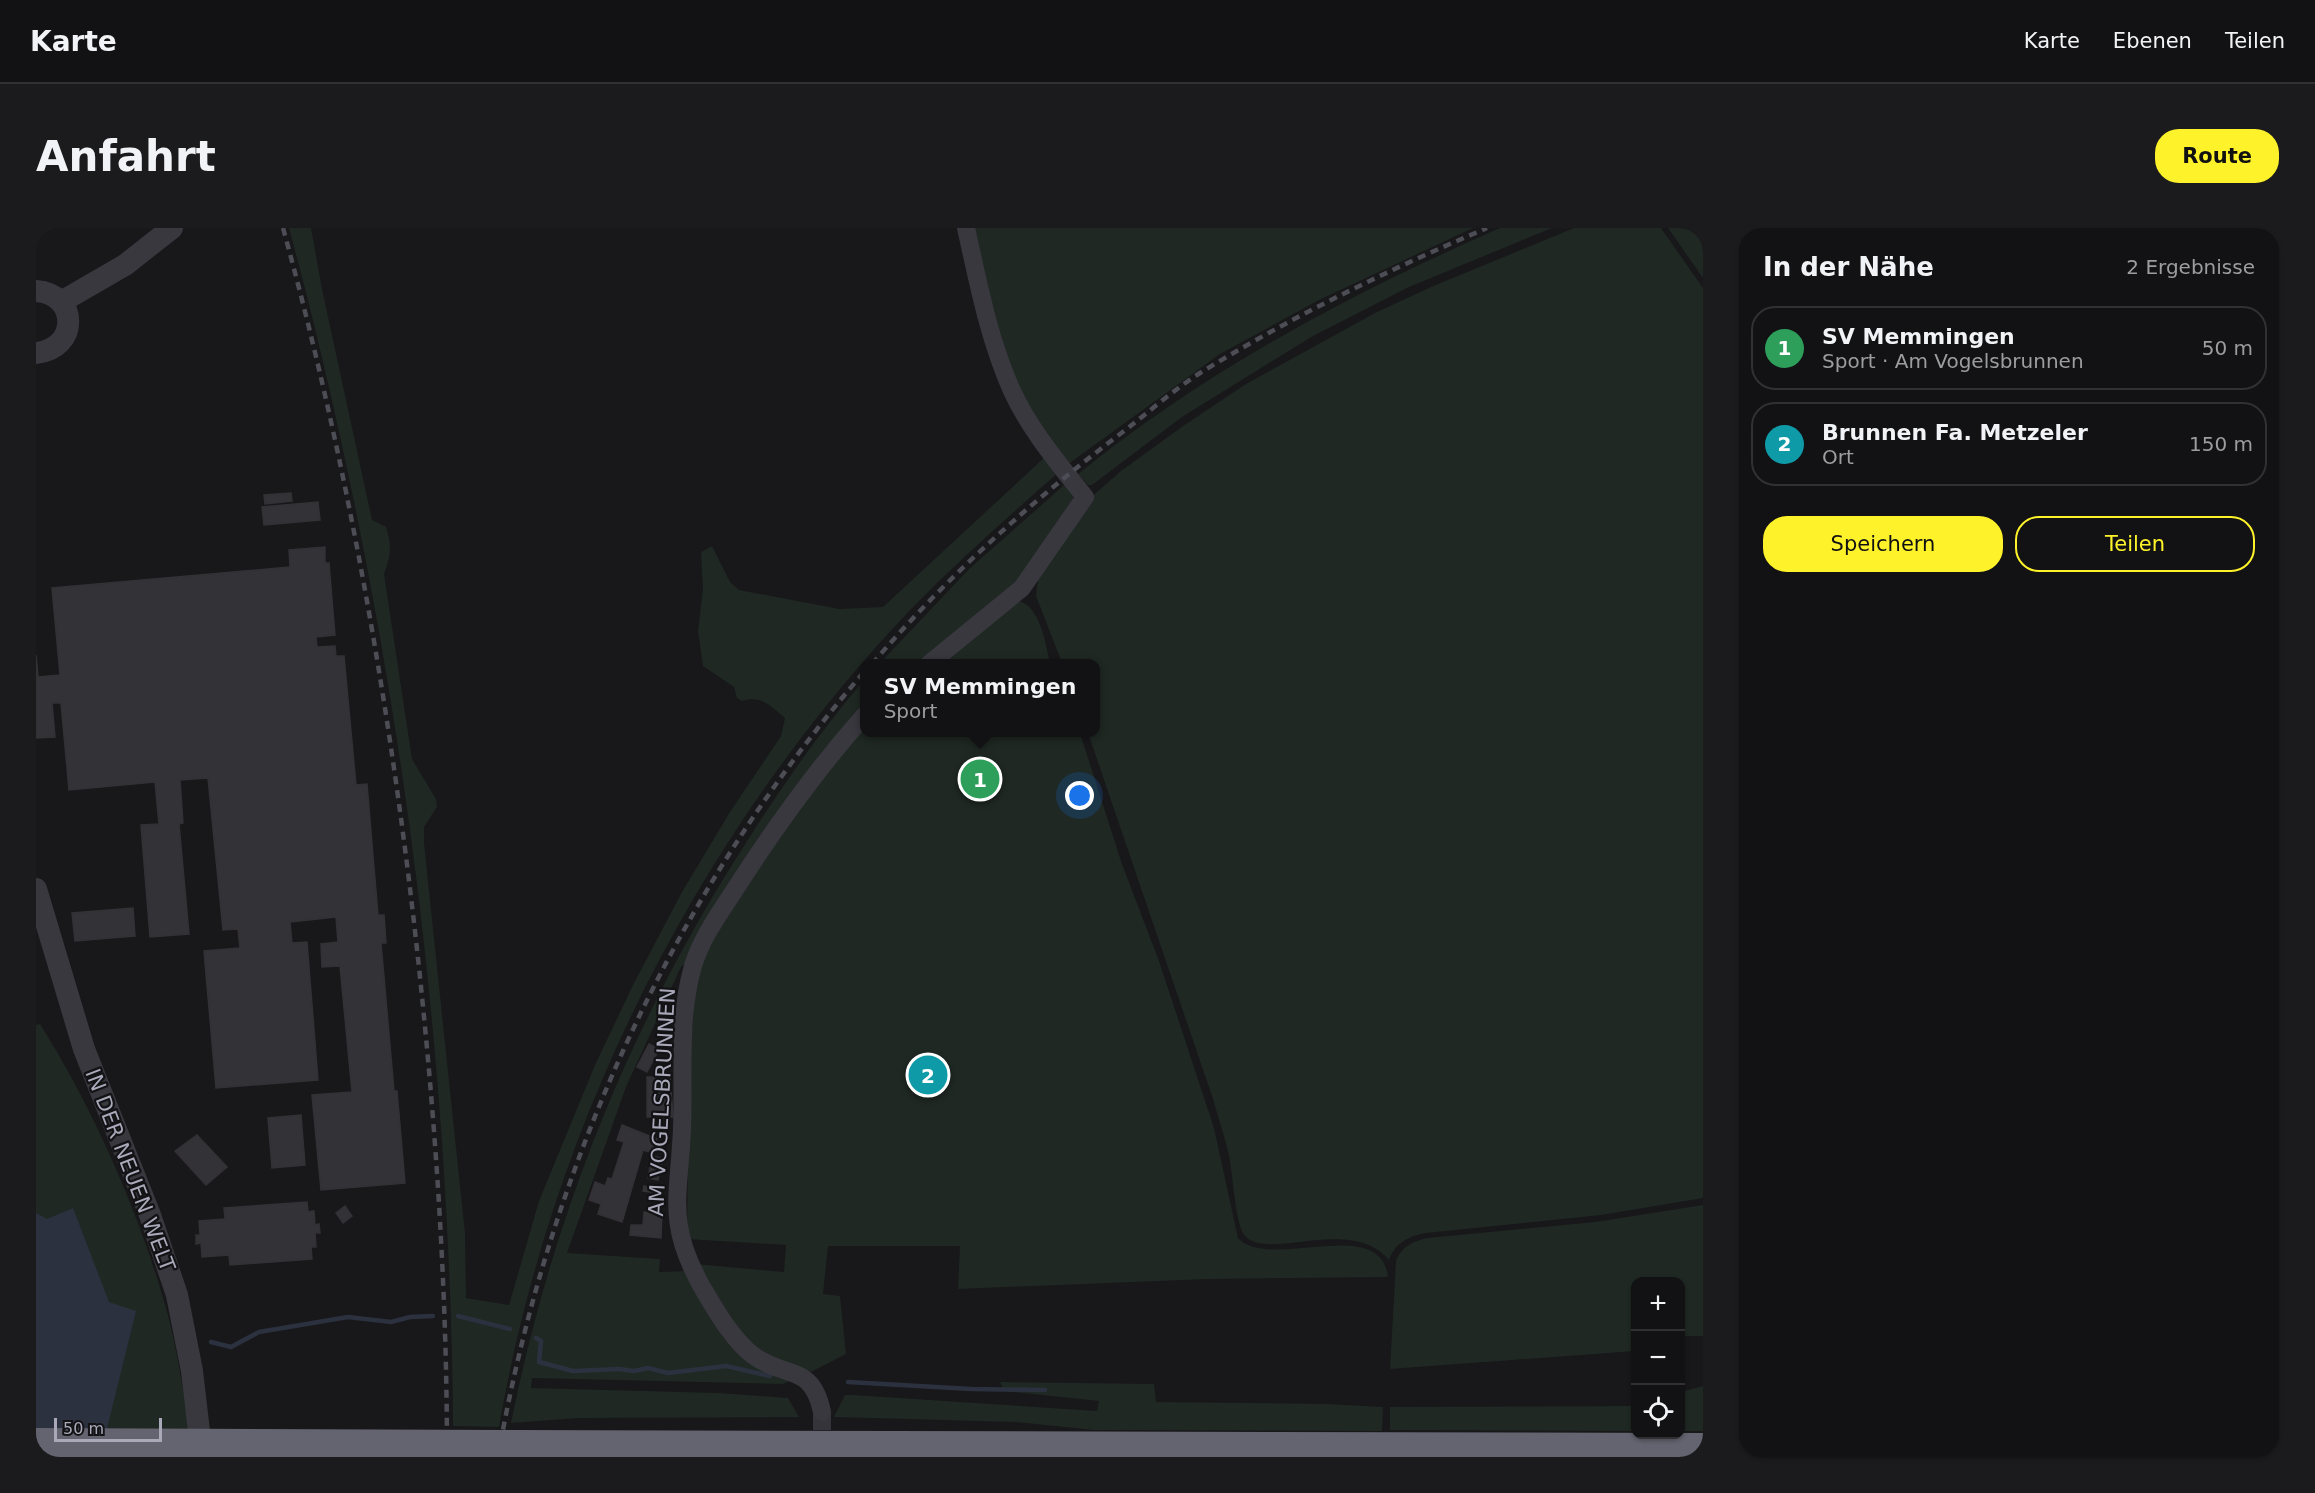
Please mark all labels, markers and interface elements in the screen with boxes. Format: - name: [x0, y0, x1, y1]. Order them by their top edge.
- text: Karte: [30, 25, 117, 58]
- text: Karte: [2024, 29, 2080, 53]
- text: Ebenen: [2113, 29, 2192, 53]
- text: Teilen: [2225, 29, 2285, 53]
- button: Route: [2155, 129, 2279, 183]
- text: Anfahrt: [36, 132, 216, 181]
- text: In der Nähe: [1763, 252, 1934, 282]
- text: 2 Ergebnisse: [2126, 255, 2255, 279]
- text: SV Memmingen: [1822, 324, 2015, 349]
- text: 1: [1778, 336, 1791, 360]
- text: 50 m: [2202, 336, 2253, 360]
- text: Sport · Am Vogelsbrunnen: [1822, 349, 2084, 373]
- text: Brunnen Fa. Metzeler: [1822, 420, 2088, 445]
- text: 2: [1778, 432, 1791, 456]
- text: 150 m: [2189, 432, 2253, 456]
- text: Ort: [1822, 445, 1854, 469]
- button: Speichern: [1763, 516, 2003, 572]
- button: Teilen: [2015, 516, 2255, 572]
- popup: [860, 659, 1100, 737]
- text: SV Memmingen: [884, 674, 1076, 699]
- text: Sport: [884, 699, 937, 723]
- pin: 1: [960, 756, 1000, 802]
- your location: [1065, 781, 1094, 810]
- street label: AM VOGELSBRUNNEN: [644, 987, 680, 1217]
- pin: 2: [908, 1052, 948, 1098]
- street label: IN DER NEUEN WELT: [80, 1065, 180, 1275]
- map controls: [1631, 1277, 1685, 1439]
- button: +: [1631, 1277, 1685, 1331]
- button: −: [1631, 1331, 1685, 1385]
- button: locate: [1631, 1385, 1685, 1439]
- scale bar: [54, 1415, 162, 1442]
- text: 50 m: [63, 1419, 104, 1438]

